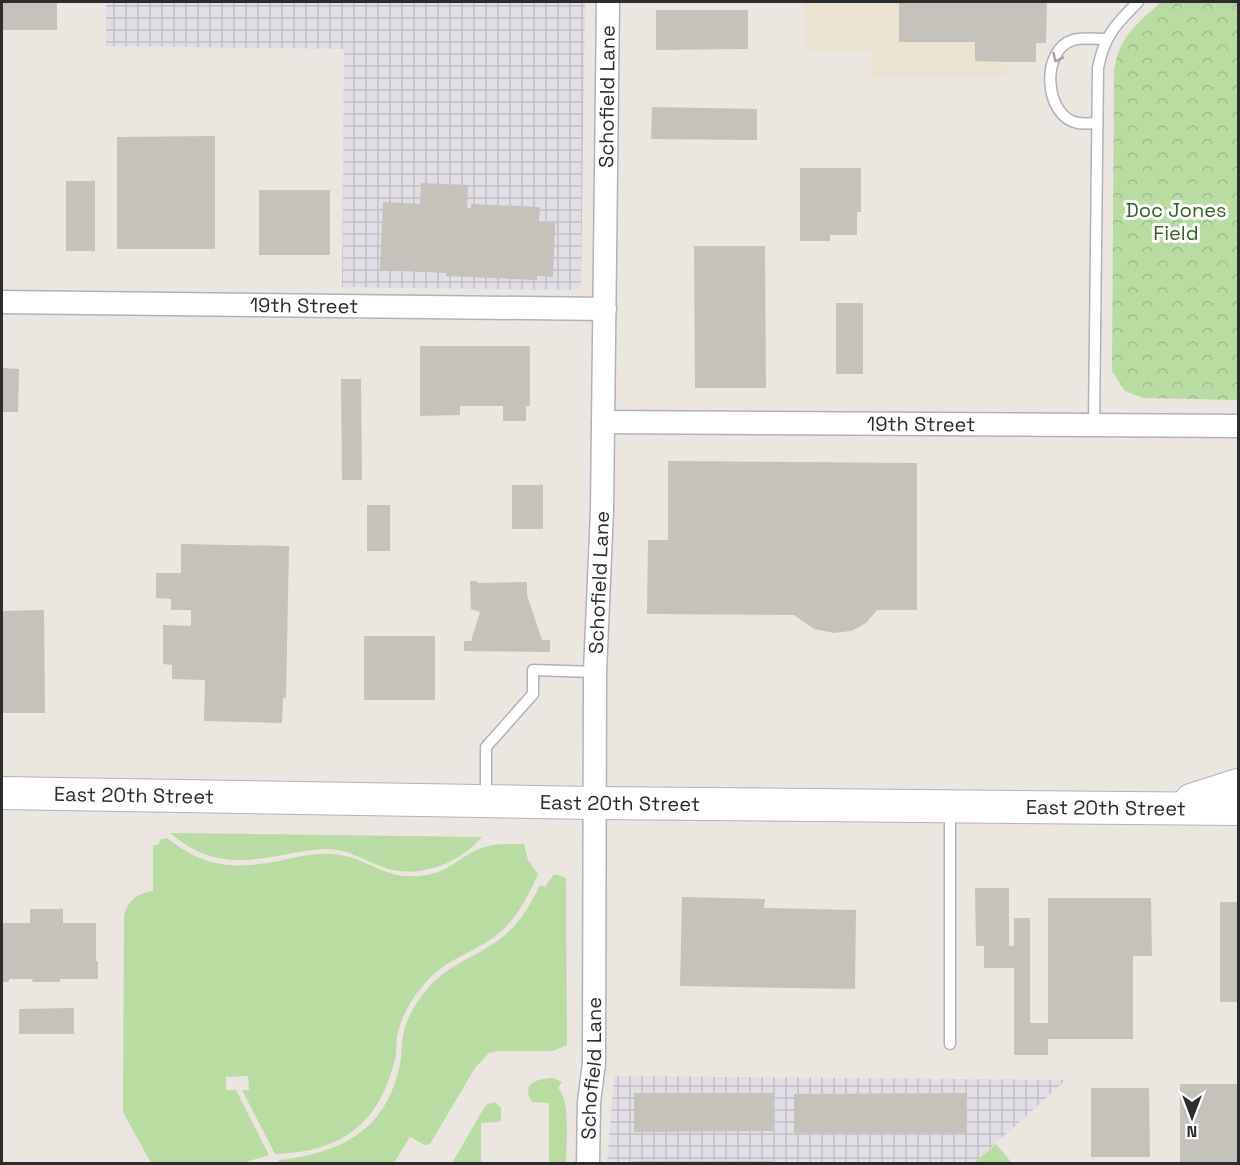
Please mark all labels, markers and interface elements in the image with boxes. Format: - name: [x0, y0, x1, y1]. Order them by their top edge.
- street label: Schofield Lane: [593, 25, 621, 168]
- one-way arrow: [1052, 52, 1064, 63]
- park label: Doc Jones Field: [1125, 197, 1227, 246]
- street label: 19th Street: [250, 292, 358, 319]
- street label: 19th Street: [867, 411, 975, 437]
- street label: Schofield Lane: [583, 510, 615, 654]
- street label: East 20th Street: [54, 781, 214, 810]
- street label: East 20th Street: [540, 789, 700, 817]
- street label: East 20th Street: [1026, 794, 1186, 822]
- street label: Schofield Lane: [575, 997, 607, 1140]
- north arrow: [1162, 1087, 1222, 1147]
- text: N: [1187, 1121, 1197, 1142]

